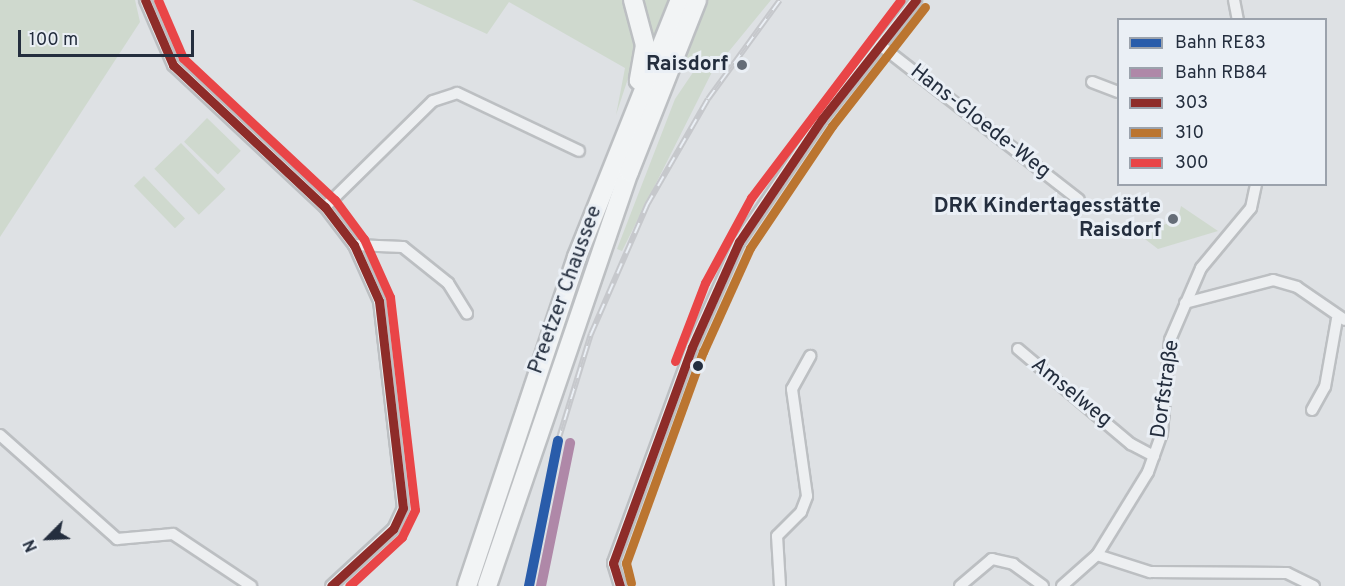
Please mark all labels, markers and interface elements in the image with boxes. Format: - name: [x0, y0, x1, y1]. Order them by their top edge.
- scale bar: [21, 18, 196, 56]
- legend: [1117, 18, 1327, 186]
- text: 100 m: [29, 29, 78, 52]
- text: Bahn RE83: [1175, 32, 1266, 55]
- place label: Raisdorf: [646, 52, 728, 78]
- marker: Raisdorf: [733, 56, 751, 74]
- street label: Hans-Gloede-Weg: [905, 59, 1055, 185]
- text: Bahn RB84: [1175, 62, 1267, 85]
- text: 303: [1175, 92, 1208, 115]
- text: 310: [1175, 122, 1204, 145]
- text: 300: [1175, 152, 1209, 175]
- place label: DRK Kindertagesstätte Raisdorf: [934, 194, 1161, 244]
- street label: Preetzer Chaussee: [524, 202, 608, 378]
- marker: DRK Kindertagesstätte Raisdorf: [1166, 212, 1180, 226]
- street label: Dorfstraße: [1147, 338, 1185, 440]
- street label: Amselweg: [1025, 353, 1117, 433]
- unlabelled marker: [692, 360, 704, 372]
- north arrow: [18, 508, 78, 568]
- text: N: [20, 536, 43, 555]

